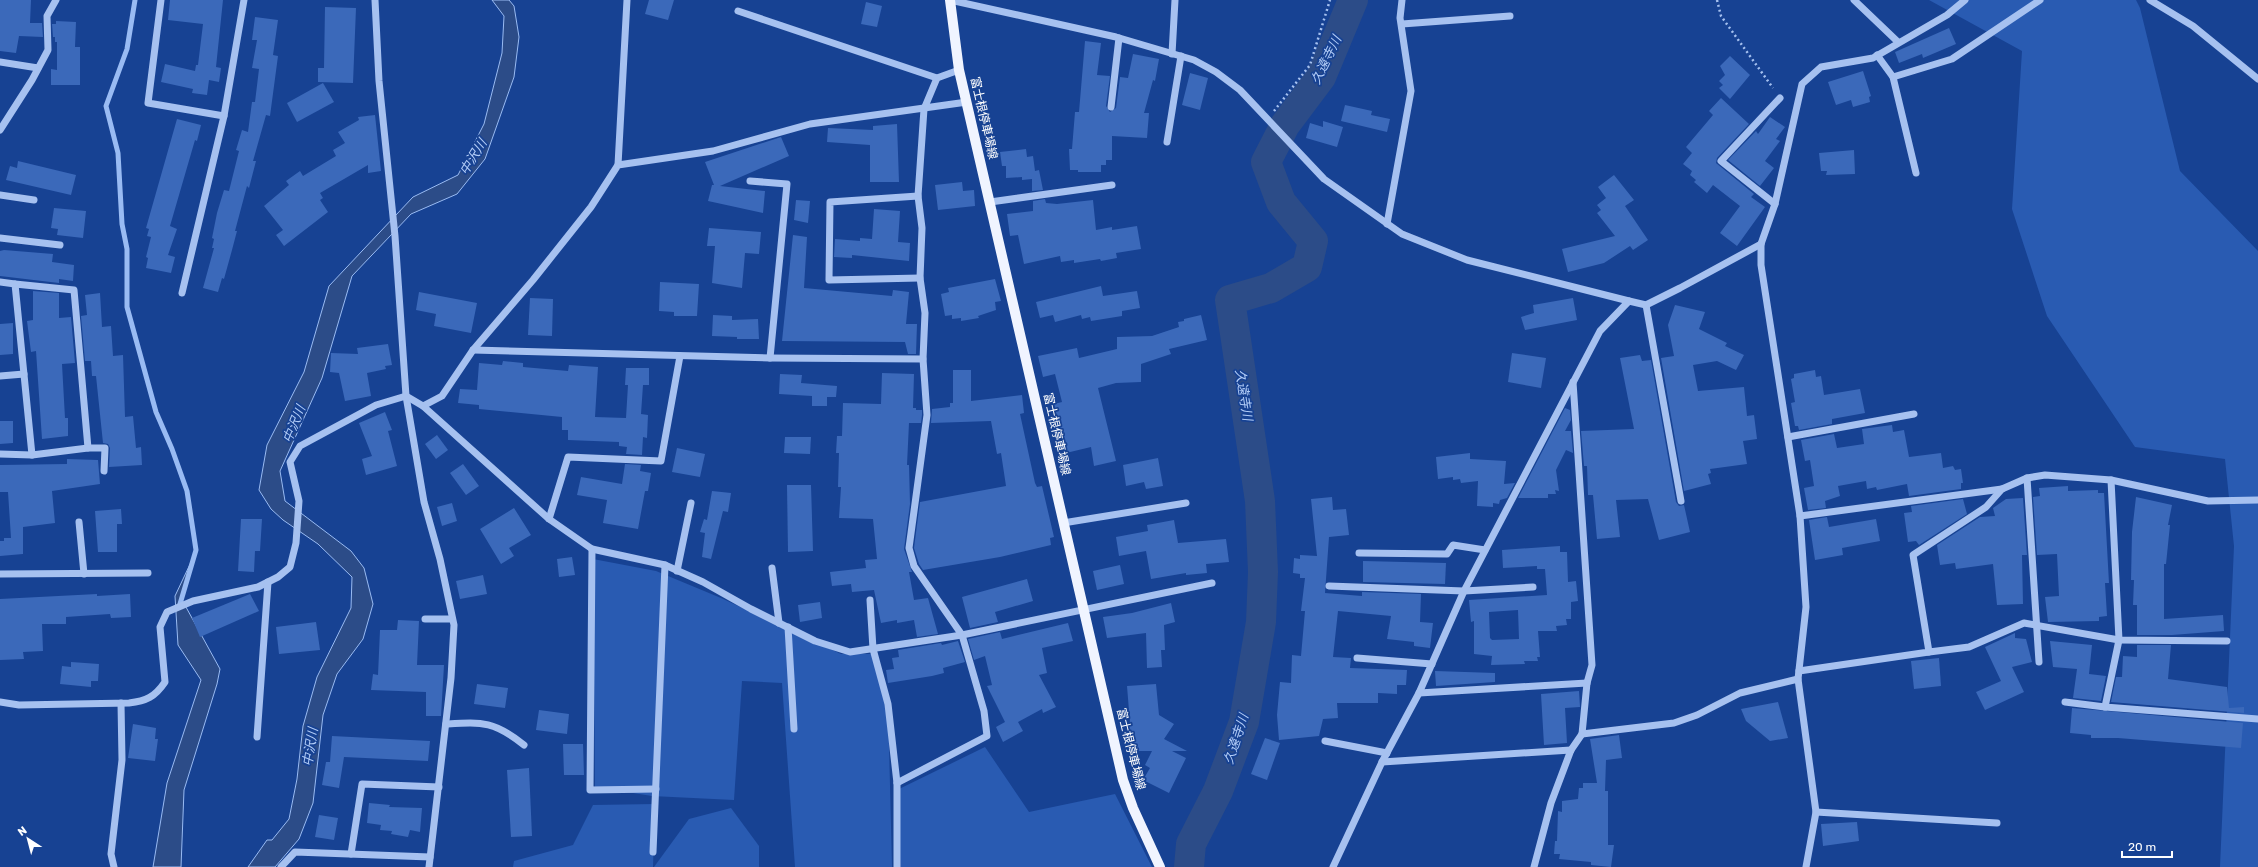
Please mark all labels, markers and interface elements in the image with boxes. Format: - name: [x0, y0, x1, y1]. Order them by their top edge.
- water label: 久遠寺川: [1308, 32, 1345, 87]
- street label: 富士根停車場線: [968, 75, 1000, 161]
- water label: 中沢川: [456, 135, 491, 178]
- water label: 久遠寺川: [1233, 368, 1256, 424]
- street label: 富士根停車場線: [1041, 391, 1073, 477]
- water label: 中沢川: [280, 401, 309, 445]
- street label: 富士根停車場線: [1114, 707, 1148, 791]
- water label: 久遠寺川: [1221, 710, 1252, 766]
- water label: 中沢川: [300, 725, 321, 767]
- north arrow: [8, 819, 48, 859]
- text: N: [15, 824, 30, 839]
- scale bar: [2122, 833, 2172, 859]
- text: 20 m: [2128, 840, 2156, 854]

